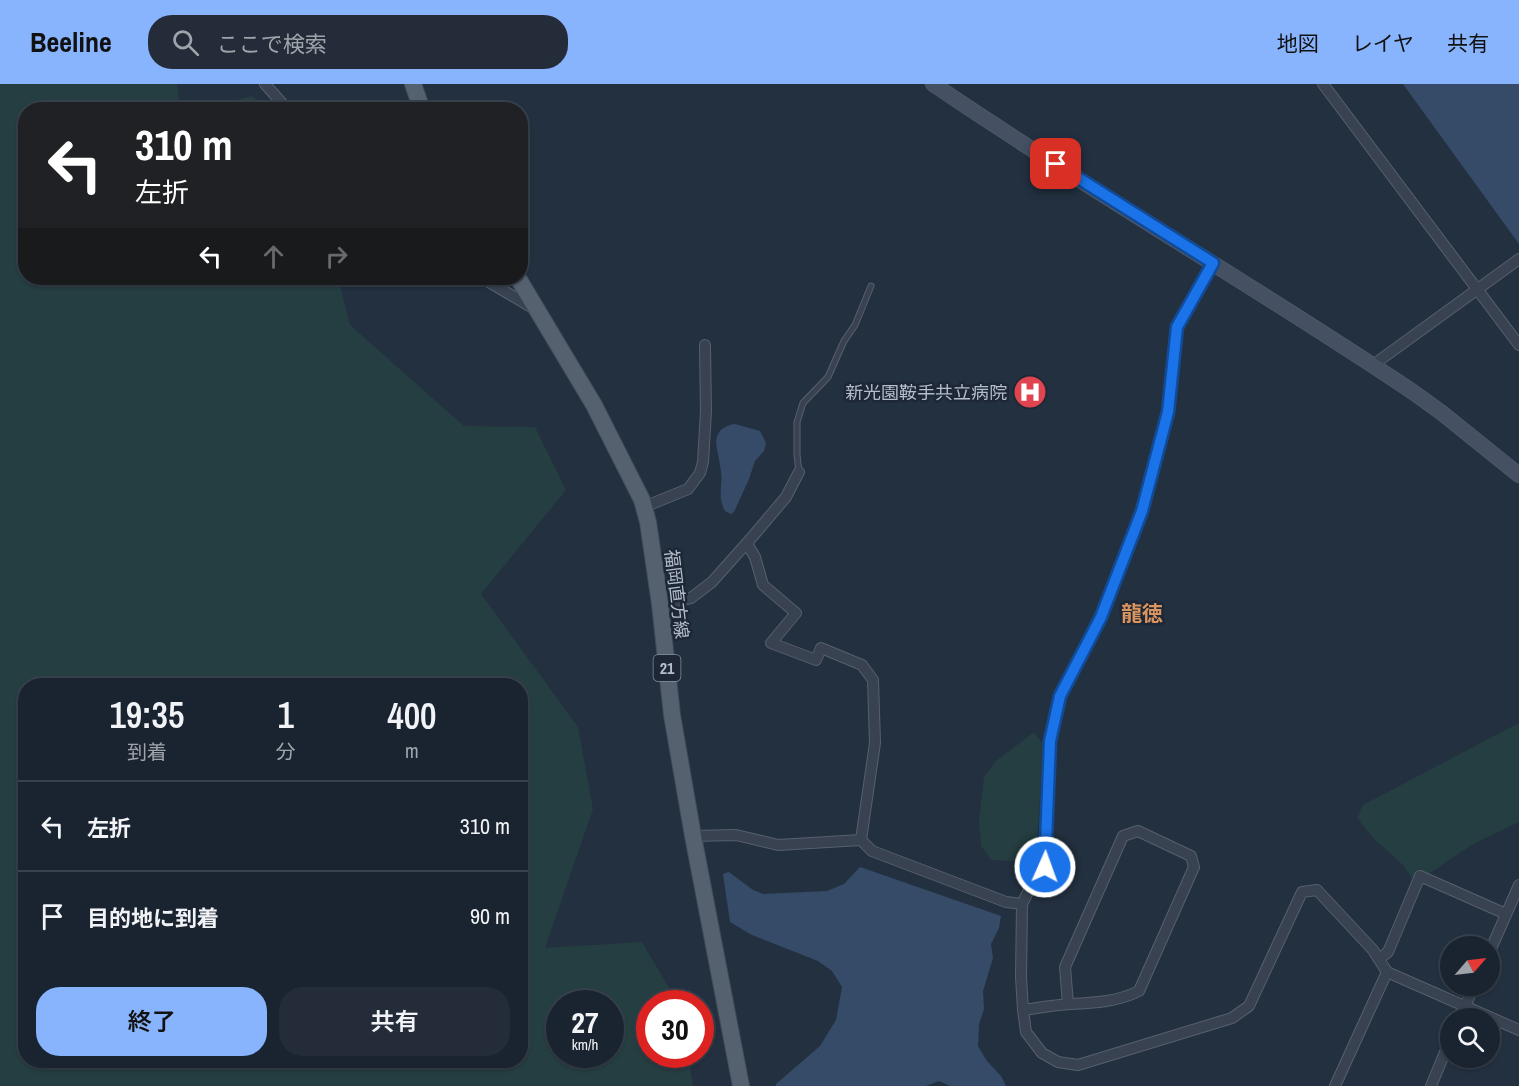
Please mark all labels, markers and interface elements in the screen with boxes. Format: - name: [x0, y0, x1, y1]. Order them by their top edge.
- search box: [148, 15, 568, 69]
- text: Beeline: [30, 23, 112, 61]
- icon: search: [169, 26, 202, 59]
- text: ここで検索: [217, 29, 327, 59]
- text: 地図: [1277, 29, 1319, 58]
- text: レイヤ: [1352, 29, 1414, 58]
- text: 共有: [1447, 29, 1489, 58]
- text: 310 m: [135, 117, 233, 173]
- icon: left: [36, 126, 114, 204]
- pin: [1030, 138, 1081, 189]
- icon: arrive: [1039, 147, 1072, 180]
- text: 左折: [135, 174, 189, 210]
- icon: left: [194, 240, 227, 273]
- icon: ahead: [257, 240, 290, 273]
- icon: right: [320, 240, 353, 273]
- hospital icon: 新光園鞍手共立病院: [1012, 374, 1048, 410]
- place label: 新光園鞍手共立病院: [845, 380, 1007, 405]
- street label: 福岡直方線: [659, 548, 695, 640]
- district label: 龍徳: [1121, 599, 1163, 628]
- road number: 21: [654, 655, 680, 681]
- text: 19:35: [109, 691, 184, 739]
- text: 1: [278, 691, 294, 739]
- text: 400: [387, 692, 437, 740]
- text: m: [405, 737, 419, 764]
- text: 到着: [127, 738, 167, 765]
- text: 分: [276, 738, 296, 765]
- icon: left: [36, 810, 69, 843]
- text: 310 m: [460, 811, 510, 841]
- text: 左折: [87, 813, 131, 843]
- position arrow: [1013, 835, 1077, 899]
- icon: arrive: [36, 900, 69, 933]
- text: 90 m: [470, 901, 510, 931]
- text: 目的地に到着: [87, 903, 219, 933]
- north arrow: [1440, 936, 1500, 996]
- map controls: [1440, 936, 1500, 1068]
- button: 終了: [36, 987, 267, 1056]
- button: 共有: [279, 987, 510, 1056]
- speed limit sign: 30: [636, 990, 714, 1068]
- text: 27: [571, 1002, 599, 1042]
- button: search: [1440, 1008, 1500, 1068]
- text: km/h: [572, 1034, 598, 1055]

